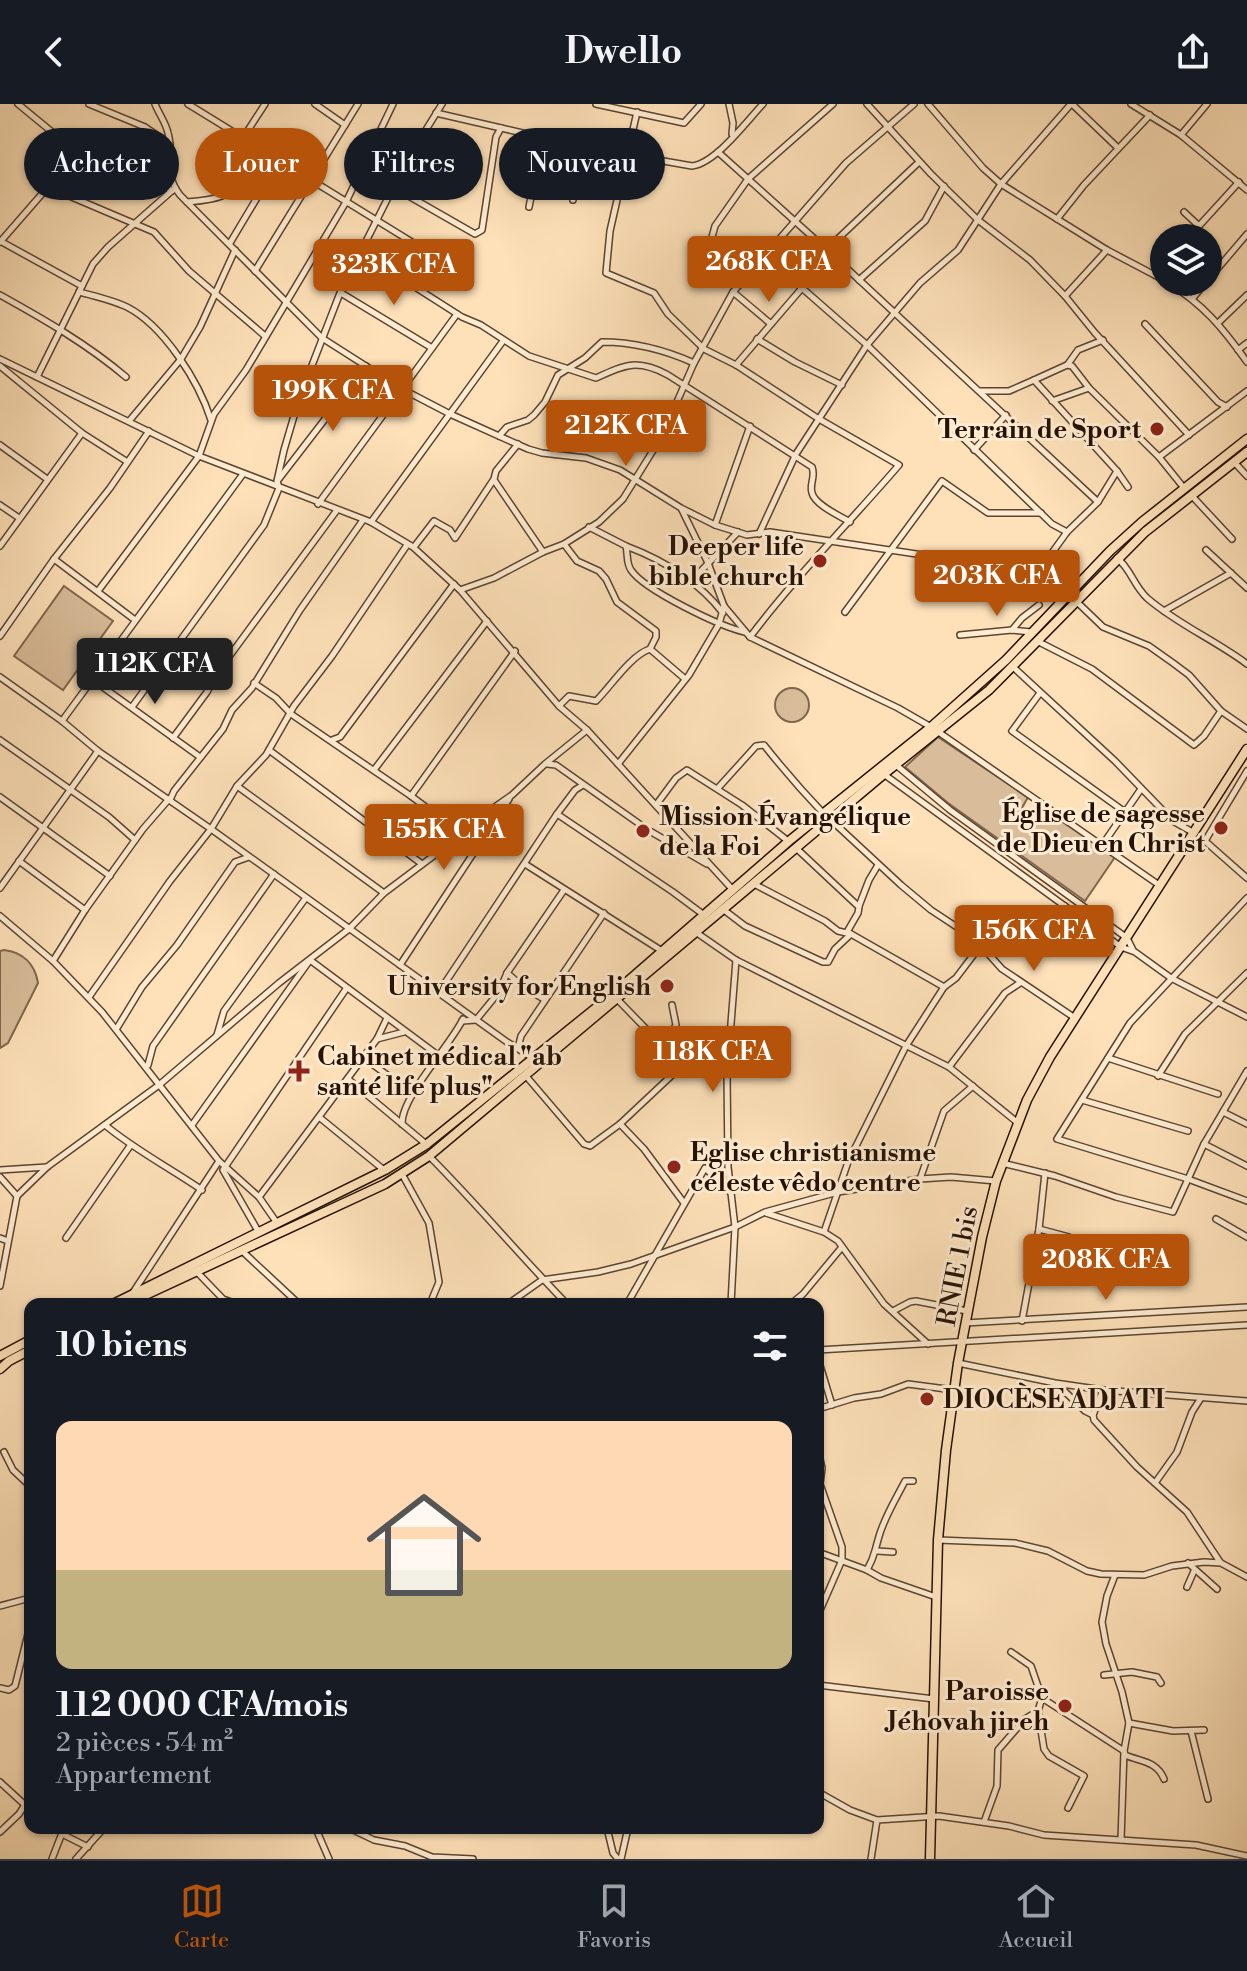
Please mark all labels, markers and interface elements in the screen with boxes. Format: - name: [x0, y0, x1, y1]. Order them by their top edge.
- icon: back: [32, 30, 76, 74]
- text: Dwello: [565, 30, 682, 75]
- icon: share: [1171, 30, 1215, 74]
- chip: Acheter: [24, 128, 179, 200]
- chip: Louer: [195, 128, 328, 200]
- chip: Filtres: [344, 128, 483, 200]
- chip: Nouveau: [499, 128, 665, 200]
- map controls: [1150, 224, 1222, 296]
- button: layers: [1150, 224, 1222, 296]
- pin: 268K CFA: [686, 236, 852, 304]
- pin: 323K CFA: [311, 239, 477, 307]
- text: 268K CFA: [705, 246, 833, 278]
- text: 323K CFA: [331, 249, 457, 281]
- pin: 199K CFA: [250, 365, 416, 433]
- text: 199K CFA: [272, 375, 394, 407]
- pin: 212K CFA: [543, 400, 709, 468]
- text: 212K CFA: [564, 410, 688, 442]
- place label: Terrain de Sport: [938, 414, 1142, 446]
- marker: Terrain de Sport: [1148, 420, 1166, 438]
- place label: Deeper life bible church: [649, 531, 804, 593]
- pin: 203K CFA: [914, 550, 1080, 618]
- marker: Deeper life bible church: [811, 552, 829, 570]
- text: 203K CFA: [933, 560, 1061, 592]
- pin: 112K CFA: [72, 638, 238, 706]
- text: 112K CFA: [95, 648, 215, 680]
- place label: Église de sagesse de Dieu en Christ: [996, 796, 1206, 860]
- place label: Mission Évangélique de la Foi: [659, 799, 911, 863]
- pin: 155K CFA: [361, 804, 527, 872]
- text: 155K CFA: [383, 814, 505, 846]
- marker: Église de sagesse de Dieu en Christ: [1212, 819, 1230, 837]
- marker: Mission Évangélique de la Foi: [634, 822, 652, 840]
- pin: 156K CFA: [951, 905, 1117, 973]
- text: 156K CFA: [973, 915, 1095, 947]
- place label: University for English: [387, 971, 651, 1003]
- marker: University for English: [658, 977, 676, 995]
- pin: 118K CFA: [630, 1026, 796, 1094]
- text: 118K CFA: [653, 1036, 773, 1068]
- place label: Cabinet médical "ab santé life plus": [317, 1041, 562, 1103]
- marker: Cabinet médical "ab santé life plus": [288, 1060, 310, 1082]
- place label: Eglise christianisme céleste vêdo centre: [690, 1137, 936, 1199]
- marker: Eglise christianisme céleste vêdo centre: [665, 1158, 683, 1176]
- street label: RNIE 1 bis: [931, 1203, 985, 1329]
- pin: 208K CFA: [1023, 1234, 1189, 1302]
- text: 208K CFA: [1041, 1244, 1171, 1276]
- icon: filters: [748, 1324, 792, 1368]
- text: 10 biens: [56, 1325, 187, 1367]
- place label: DIOCÈSE ADJATI: [943, 1382, 1165, 1416]
- marker: DIOCÈSE ADJATI: [918, 1390, 936, 1408]
- icon: home: [352, 1473, 496, 1617]
- place label: Paroisse Jéhovah jireh: [884, 1676, 1049, 1738]
- text: 112 000 CFA/mois: [56, 1685, 348, 1727]
- marker: Paroisse Jéhovah jireh: [1056, 1697, 1074, 1715]
- text: 2 pièces · 54 m²: [56, 1727, 233, 1759]
- text: Appartement: [56, 1759, 212, 1791]
- tab: Carte: [174, 1879, 229, 1954]
- tab: Favoris: [577, 1879, 651, 1954]
- tab: Accueil: [999, 1879, 1073, 1954]

